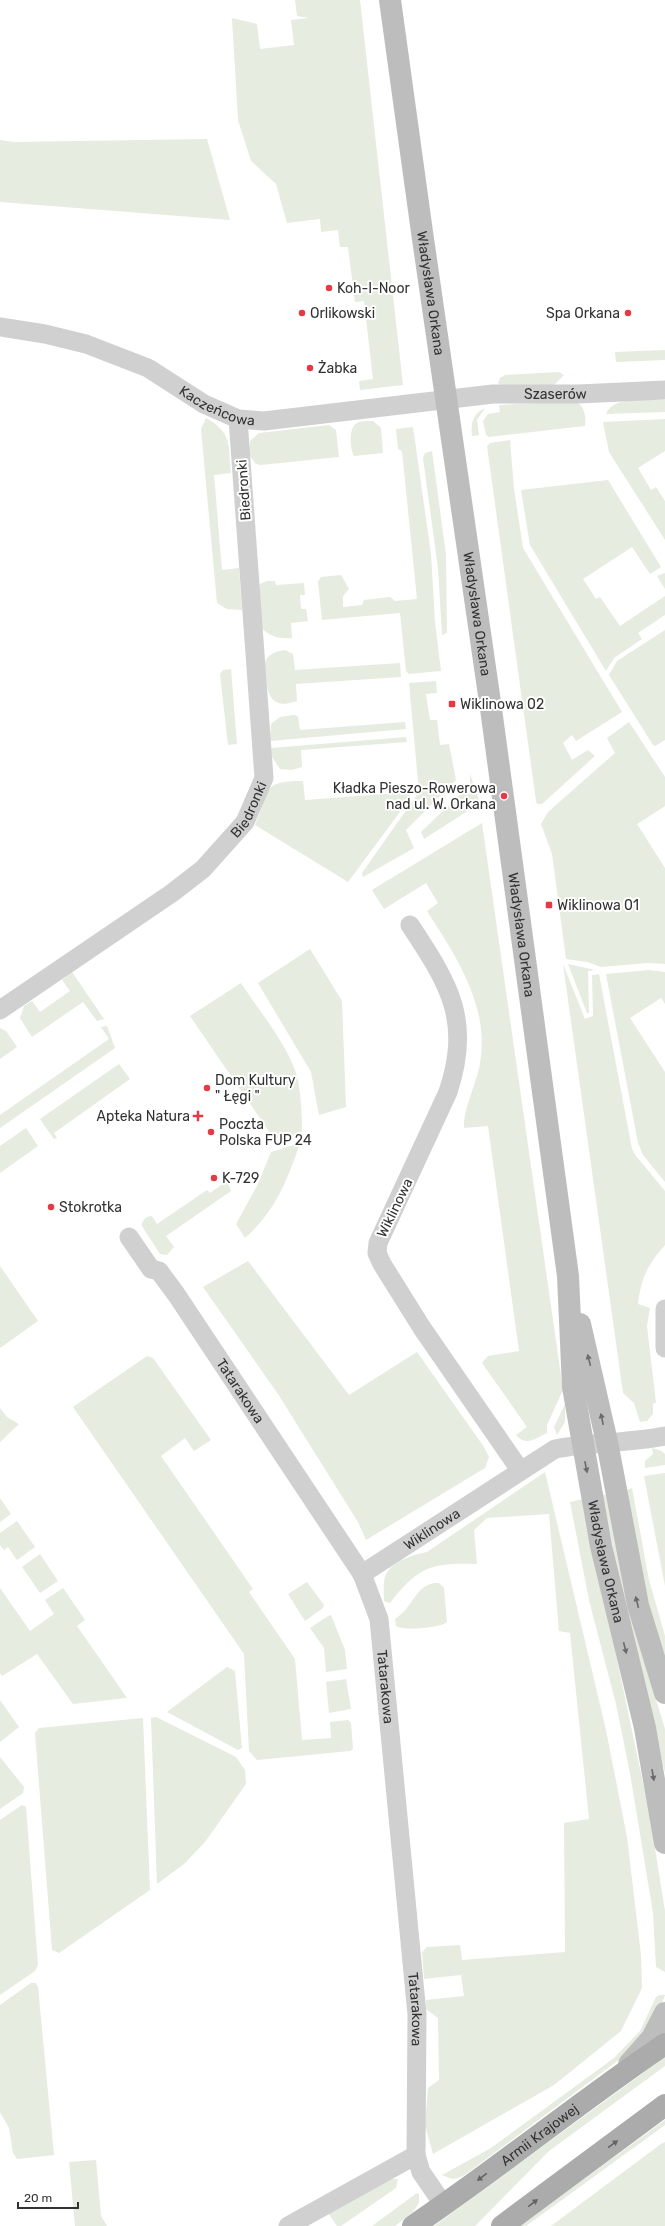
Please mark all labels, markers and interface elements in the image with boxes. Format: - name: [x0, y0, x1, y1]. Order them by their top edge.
- street label: Władysława Orkana: [413, 230, 448, 356]
- place label: Koh-I-Noor: [337, 280, 410, 297]
- marker: Koh-I-Noor: [324, 283, 334, 293]
- place label: Orlikowski: [310, 305, 375, 322]
- place label: Spa Orkana: [546, 305, 620, 322]
- marker: Orlikowski: [297, 308, 307, 318]
- marker: Spa Orkana: [623, 308, 633, 318]
- place label: Żabka: [318, 360, 357, 377]
- marker: Żabka: [305, 363, 315, 373]
- street label: Kaczeńcowa: [176, 382, 255, 429]
- street label: Szaserów: [524, 385, 587, 403]
- street label: Biedronki: [233, 459, 255, 521]
- street label: Władysława Orkana: [460, 551, 495, 677]
- place label: Wiklinowa 02: [460, 696, 544, 713]
- marker: Wiklinowa 02: [447, 699, 457, 709]
- street label: Biedronki: [227, 779, 270, 841]
- place label: Kładka Pieszo-Rowerowa nad ul. W. Orkana: [333, 780, 496, 813]
- marker: Kładka Pieszo-Rowerowa nad ul. W. Orkana: [499, 791, 509, 801]
- street label: Władysława Orkana: [505, 871, 539, 998]
- place label: Wiklinowa 01: [557, 897, 639, 914]
- marker: Wiklinowa 01: [544, 900, 554, 910]
- place label: Dom Kultury " Łęgi ": [215, 1072, 296, 1105]
- marker: Dom Kultury " Łęgi ": [202, 1083, 212, 1093]
- place label: Apteka Natura: [97, 1108, 190, 1125]
- marker: Apteka Natura: [193, 1111, 203, 1121]
- place label: Poczta Polska FUP 24: [219, 1116, 312, 1149]
- marker: Poczta Polska FUP 24: [206, 1127, 216, 1137]
- place label: K-729: [222, 1170, 259, 1187]
- marker: K-729: [209, 1173, 219, 1183]
- street label: Wiklinowa: [373, 1176, 417, 1240]
- place label: Stokrotka: [59, 1199, 122, 1216]
- marker: Stokrotka: [46, 1202, 56, 1212]
- one-way arrow: [585, 1354, 591, 1367]
- street label: Tatarakowa: [213, 1355, 268, 1426]
- one-way arrow: [599, 1413, 605, 1425]
- one-way arrow: [583, 1460, 589, 1473]
- street label: Władysława Orkana: [585, 1499, 628, 1625]
- street label: Wiklinowa: [400, 1504, 463, 1553]
- one-way arrow: [634, 1596, 640, 1608]
- one-way arrow: [623, 1642, 629, 1655]
- street label: Tatarakowa: [374, 1649, 398, 1724]
- one-way arrow: [650, 1769, 656, 1781]
- street label: Tatarakowa: [405, 1972, 426, 2046]
- street label: Armii Krajowej: [497, 2100, 582, 2169]
- one-way arrow: [607, 2139, 618, 2148]
- one-way arrow: [477, 2173, 487, 2181]
- scale bar: [18, 2184, 78, 2210]
- text: 20 m: [24, 2191, 52, 2205]
- one-way arrow: [527, 2199, 538, 2207]

